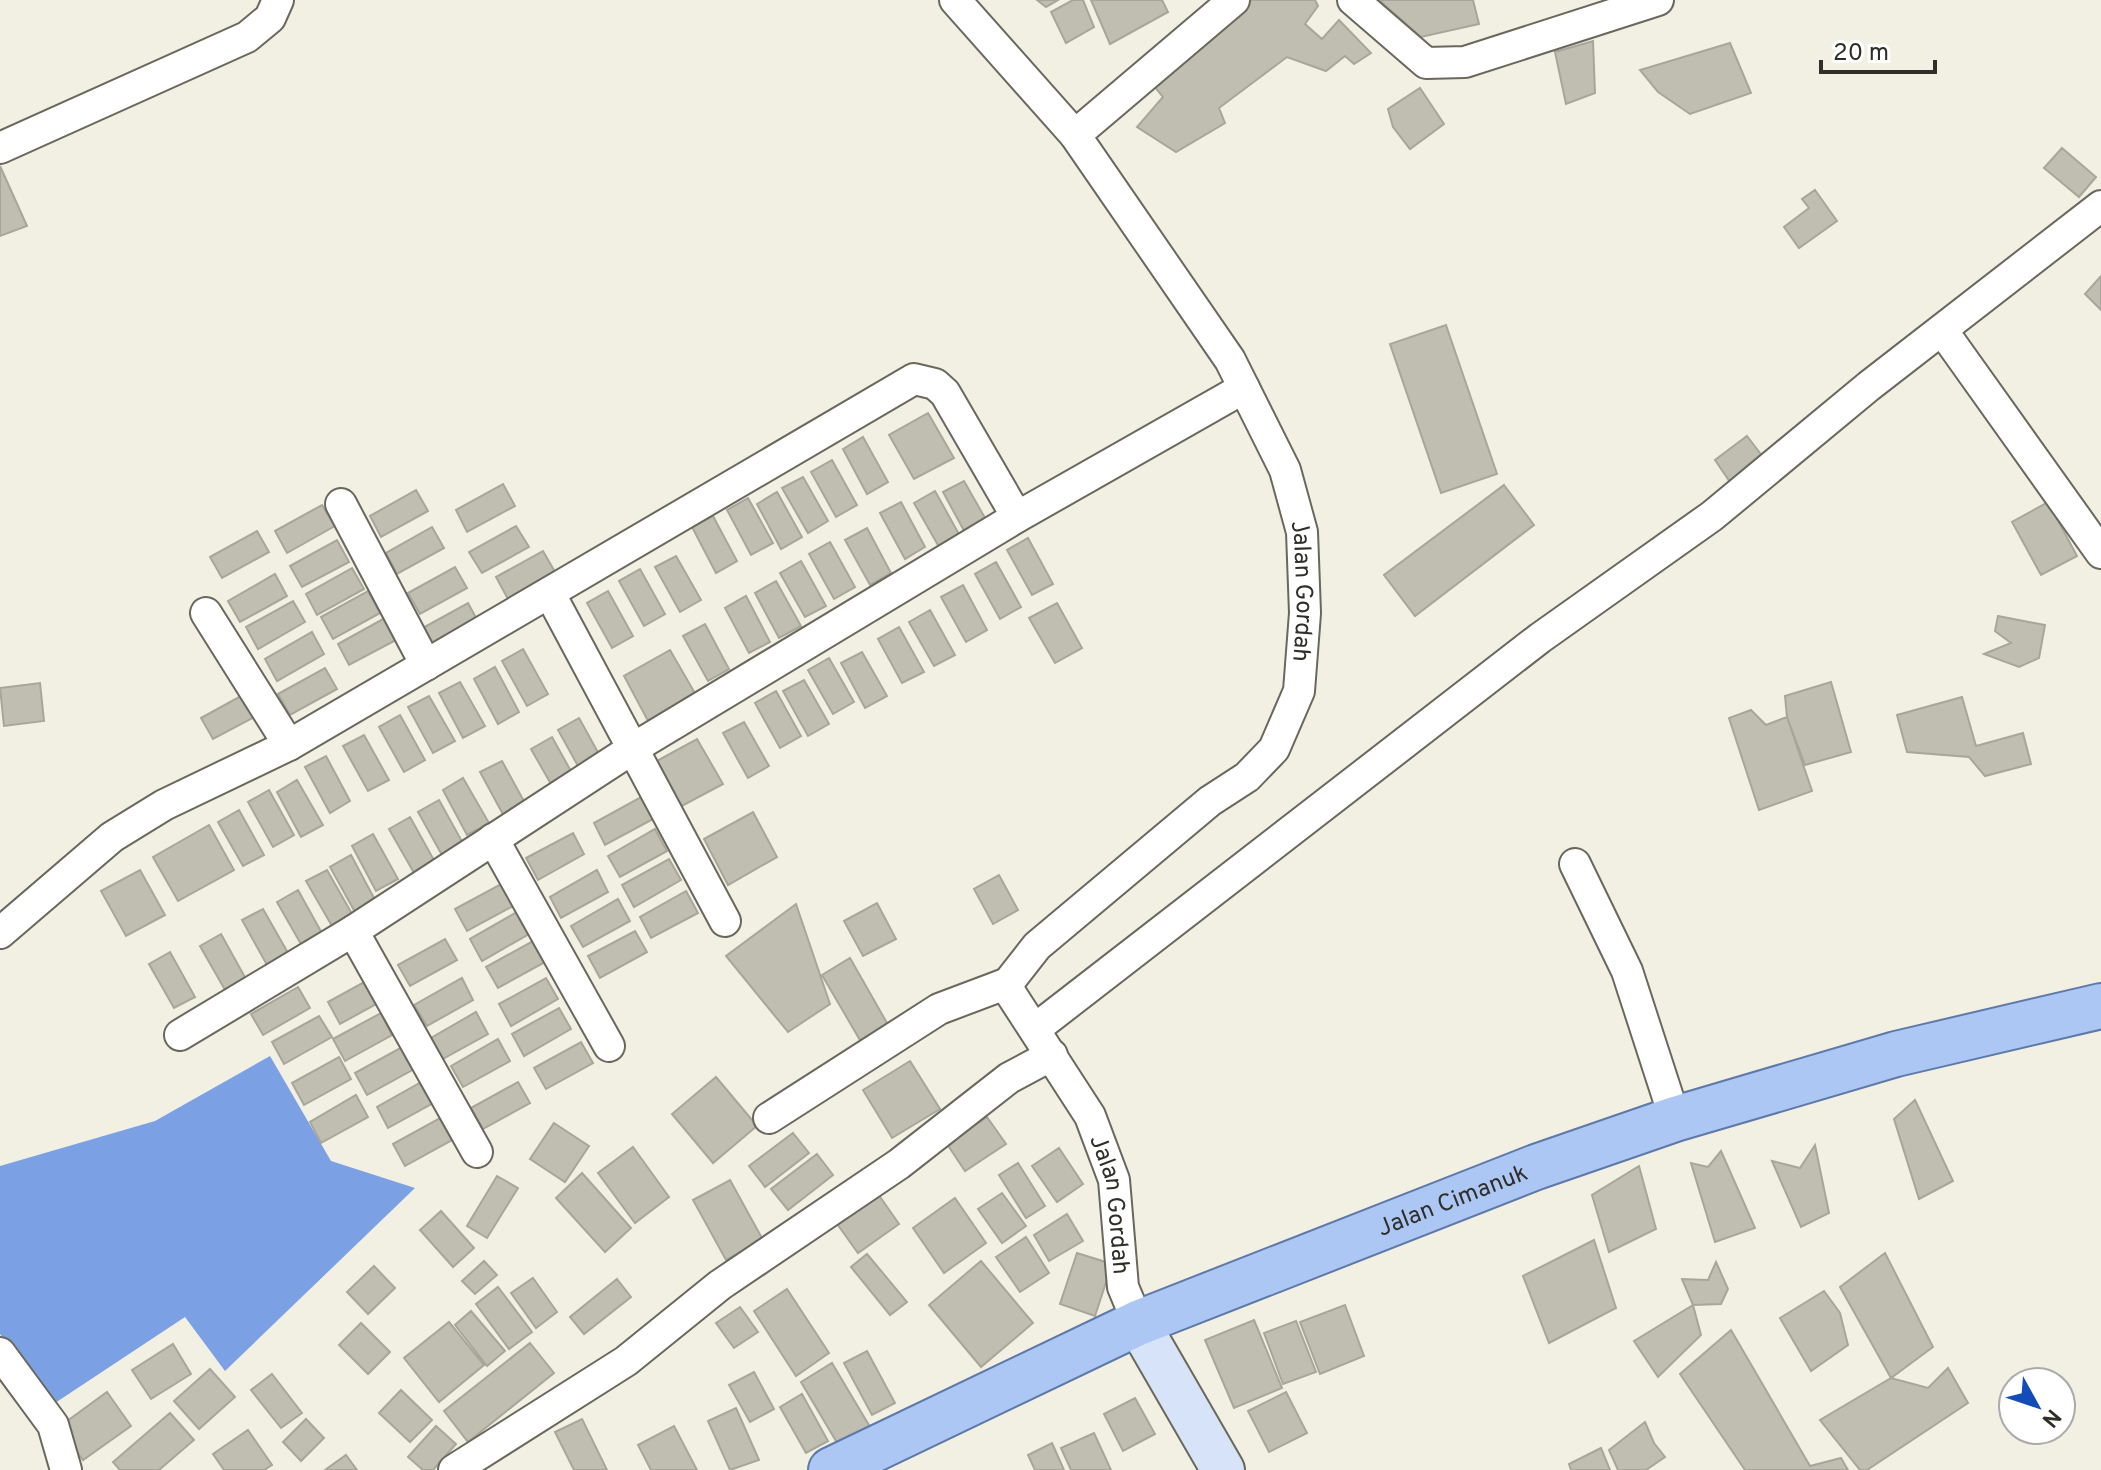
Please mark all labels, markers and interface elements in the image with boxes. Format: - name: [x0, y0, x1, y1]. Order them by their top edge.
- scale bar: [1821, 24, 1935, 74]
- text: 20 m: [1833, 39, 1889, 69]
- street label: Jalan Gordah: [1282, 517, 1318, 663]
- street label: Jalan Gordah: [1081, 1131, 1135, 1276]
- street label: Jalan Cimanuk: [1374, 1159, 1533, 1245]
- north arrow: [1997, 1366, 2077, 1446]
- text: N: [2035, 1403, 2066, 1432]

